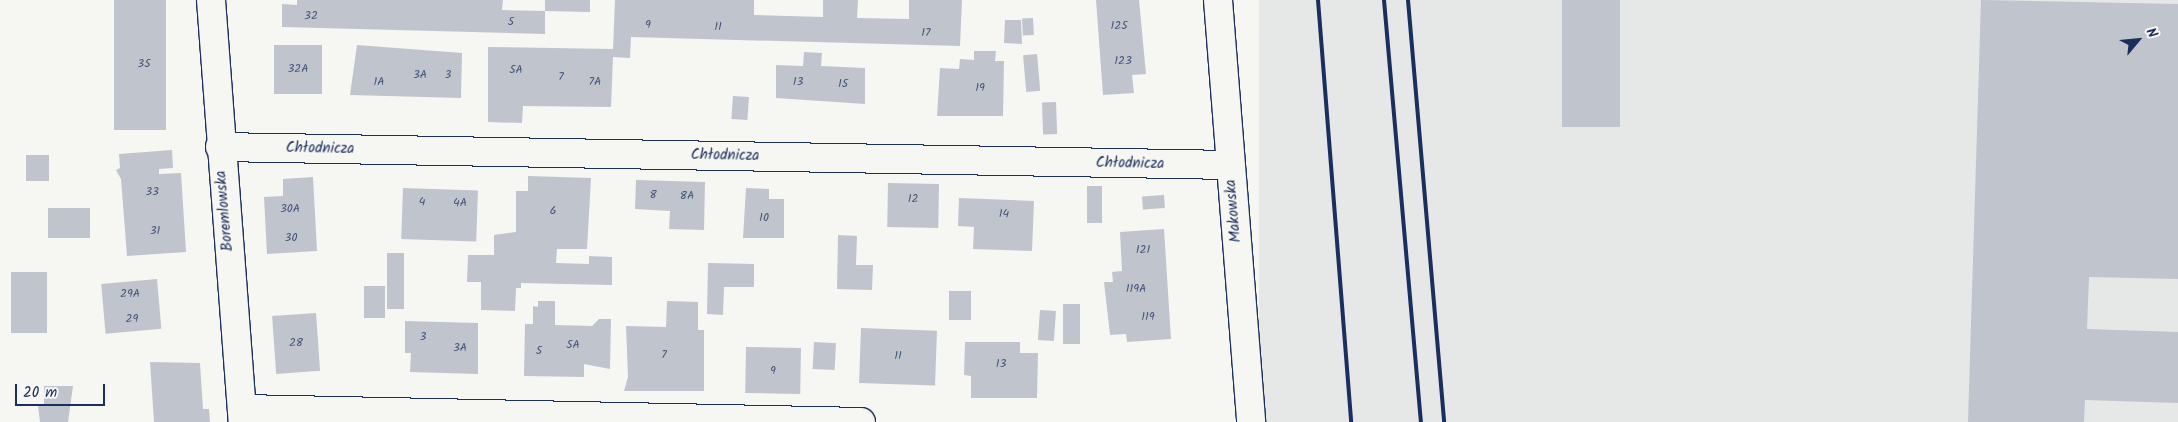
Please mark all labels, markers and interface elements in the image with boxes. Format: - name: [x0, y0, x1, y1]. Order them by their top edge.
- house number: 32: [304, 9, 318, 23]
- house number: 5: [508, 15, 514, 29]
- north arrow: [2113, 15, 2163, 65]
- house number: 9: [645, 18, 651, 32]
- house number: 125: [1110, 19, 1128, 33]
- house number: 11: [714, 20, 722, 34]
- text: N: [2139, 24, 2163, 42]
- house number: 17: [921, 26, 931, 40]
- house number: 123: [1114, 54, 1132, 68]
- house number: 35: [137, 57, 151, 71]
- house number: 32A: [287, 62, 309, 76]
- house number: 5A: [509, 63, 523, 77]
- house number: 3A: [413, 68, 427, 82]
- house number: 3: [445, 68, 451, 82]
- house number: 7: [558, 70, 564, 84]
- house number: 1A: [373, 75, 385, 89]
- house number: 7A: [589, 75, 601, 89]
- house number: 13: [793, 75, 803, 89]
- house number: 15: [838, 77, 848, 91]
- house number: 19: [975, 81, 985, 95]
- street label: Chłodnicza: [286, 139, 354, 159]
- street label: Chłodnicza: [691, 146, 759, 166]
- street label: Chłodnicza: [1096, 154, 1164, 174]
- street label: Boremlowska: [213, 170, 237, 252]
- street label: Makowska: [1222, 179, 1246, 243]
- house number: 33: [145, 185, 159, 199]
- house number: 8: [649, 188, 657, 202]
- house number: 8A: [680, 189, 694, 203]
- house number: 12: [908, 192, 918, 206]
- house number: 4: [419, 195, 425, 209]
- house number: 4A: [453, 196, 467, 210]
- house number: 30A: [280, 202, 300, 216]
- house number: 6: [550, 204, 556, 218]
- house number: 14: [999, 207, 1009, 221]
- house number: 10: [759, 211, 769, 225]
- house number: 31: [150, 224, 160, 238]
- house number: 30: [285, 231, 297, 245]
- house number: 121: [1136, 243, 1150, 257]
- house number: 119A: [1126, 282, 1146, 296]
- house number: 29A: [120, 287, 140, 301]
- house number: 119: [1141, 310, 1155, 324]
- house number: 29: [126, 312, 138, 326]
- house number: 3: [420, 330, 426, 344]
- house number: 28: [289, 336, 303, 350]
- house number: 5A: [566, 338, 580, 352]
- house number: 3A: [453, 341, 467, 355]
- house number: 5: [536, 344, 542, 358]
- house number: 7: [661, 348, 667, 362]
- house number: 11: [894, 349, 902, 363]
- house number: 13: [996, 357, 1006, 371]
- house number: 9: [770, 364, 776, 378]
- scale bar: [18, 374, 108, 406]
- text: 20 m: [23, 381, 57, 405]

